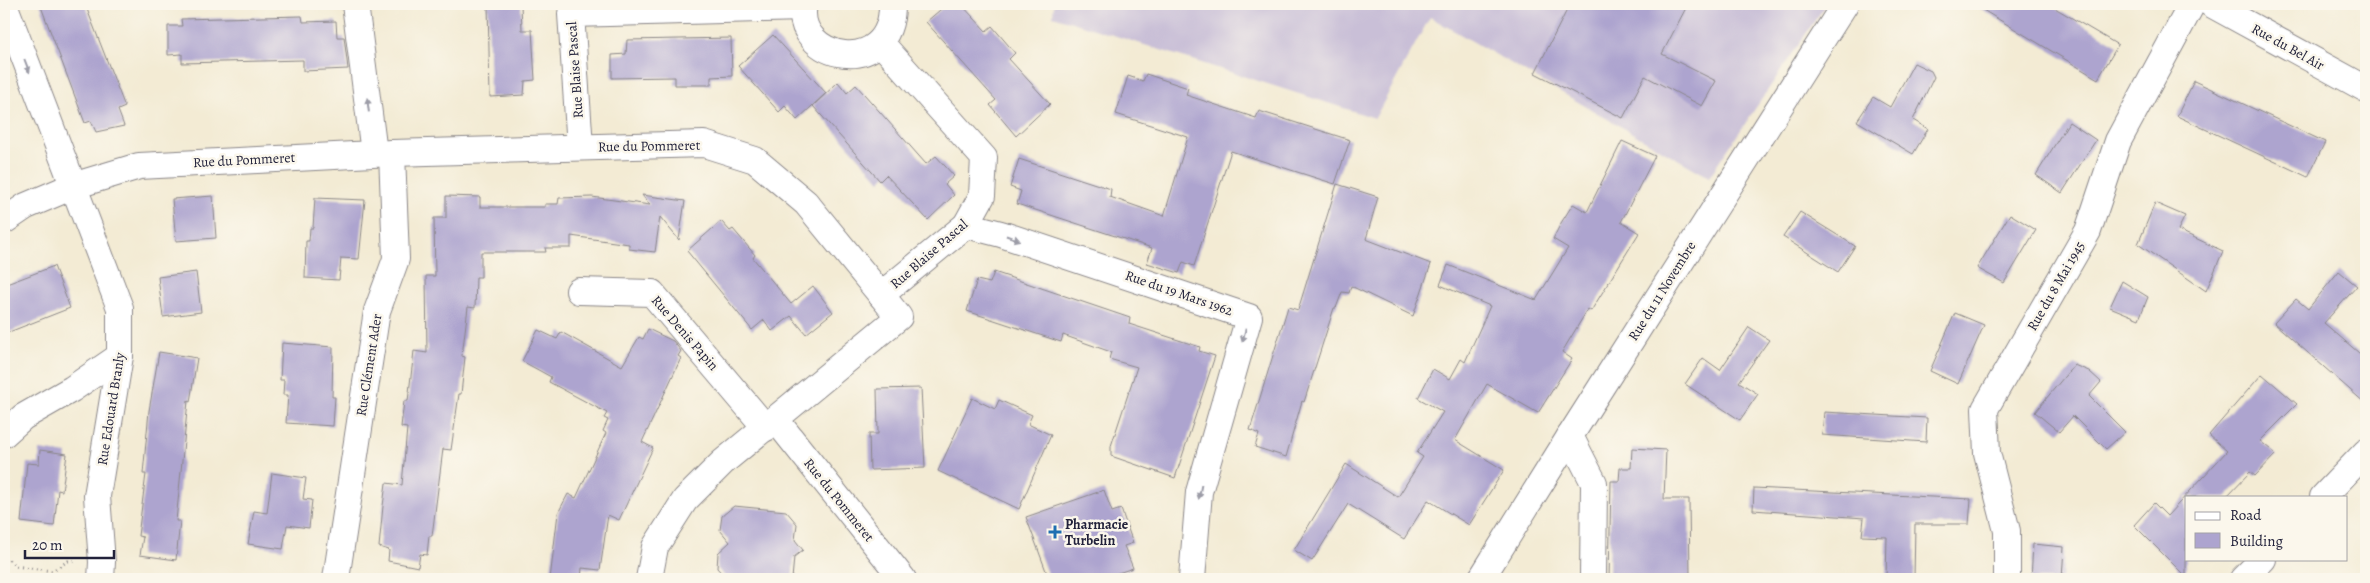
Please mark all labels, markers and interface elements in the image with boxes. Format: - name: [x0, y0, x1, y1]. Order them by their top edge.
- street label: Rue du Bel Air: [2248, 19, 2328, 75]
- street label: Rue Blaise Pascal: [562, 20, 588, 119]
- one-way arrow: [23, 59, 31, 74]
- one-way arrow: [364, 97, 372, 113]
- street label: Rue du Pommeret: [598, 136, 701, 156]
- street label: Rue du Pommeret: [192, 148, 296, 172]
- street label: Rue Blaise Pascal: [886, 215, 972, 293]
- one-way arrow: [1006, 234, 1021, 242]
- street label: Rue du 11 Novembre: [1624, 238, 1700, 344]
- street label: Rue du 8 Mai 1945: [2023, 238, 2089, 334]
- street label: Rue du 19 Mars 1962: [1123, 266, 1236, 320]
- street label: Rue Denis Papin: [647, 291, 723, 375]
- street label: Rue Clément Ader: [352, 312, 387, 418]
- one-way arrow: [1239, 328, 1247, 343]
- street label: Rue Edouard Branly: [93, 350, 129, 467]
- street label: Rue du Pommeret: [799, 454, 879, 546]
- one-way arrow: [1196, 484, 1204, 500]
- legend: [2185, 496, 2348, 560]
- text: Road: [2230, 505, 2262, 525]
- place label: Pharmacie Turbelin: [1065, 515, 1129, 550]
- marker: Pharmacie Turbelin: [1049, 526, 1061, 538]
- scale bar: [25, 528, 114, 560]
- text: Building: [2230, 531, 2283, 551]
- text: 20 m: [32, 535, 63, 555]

